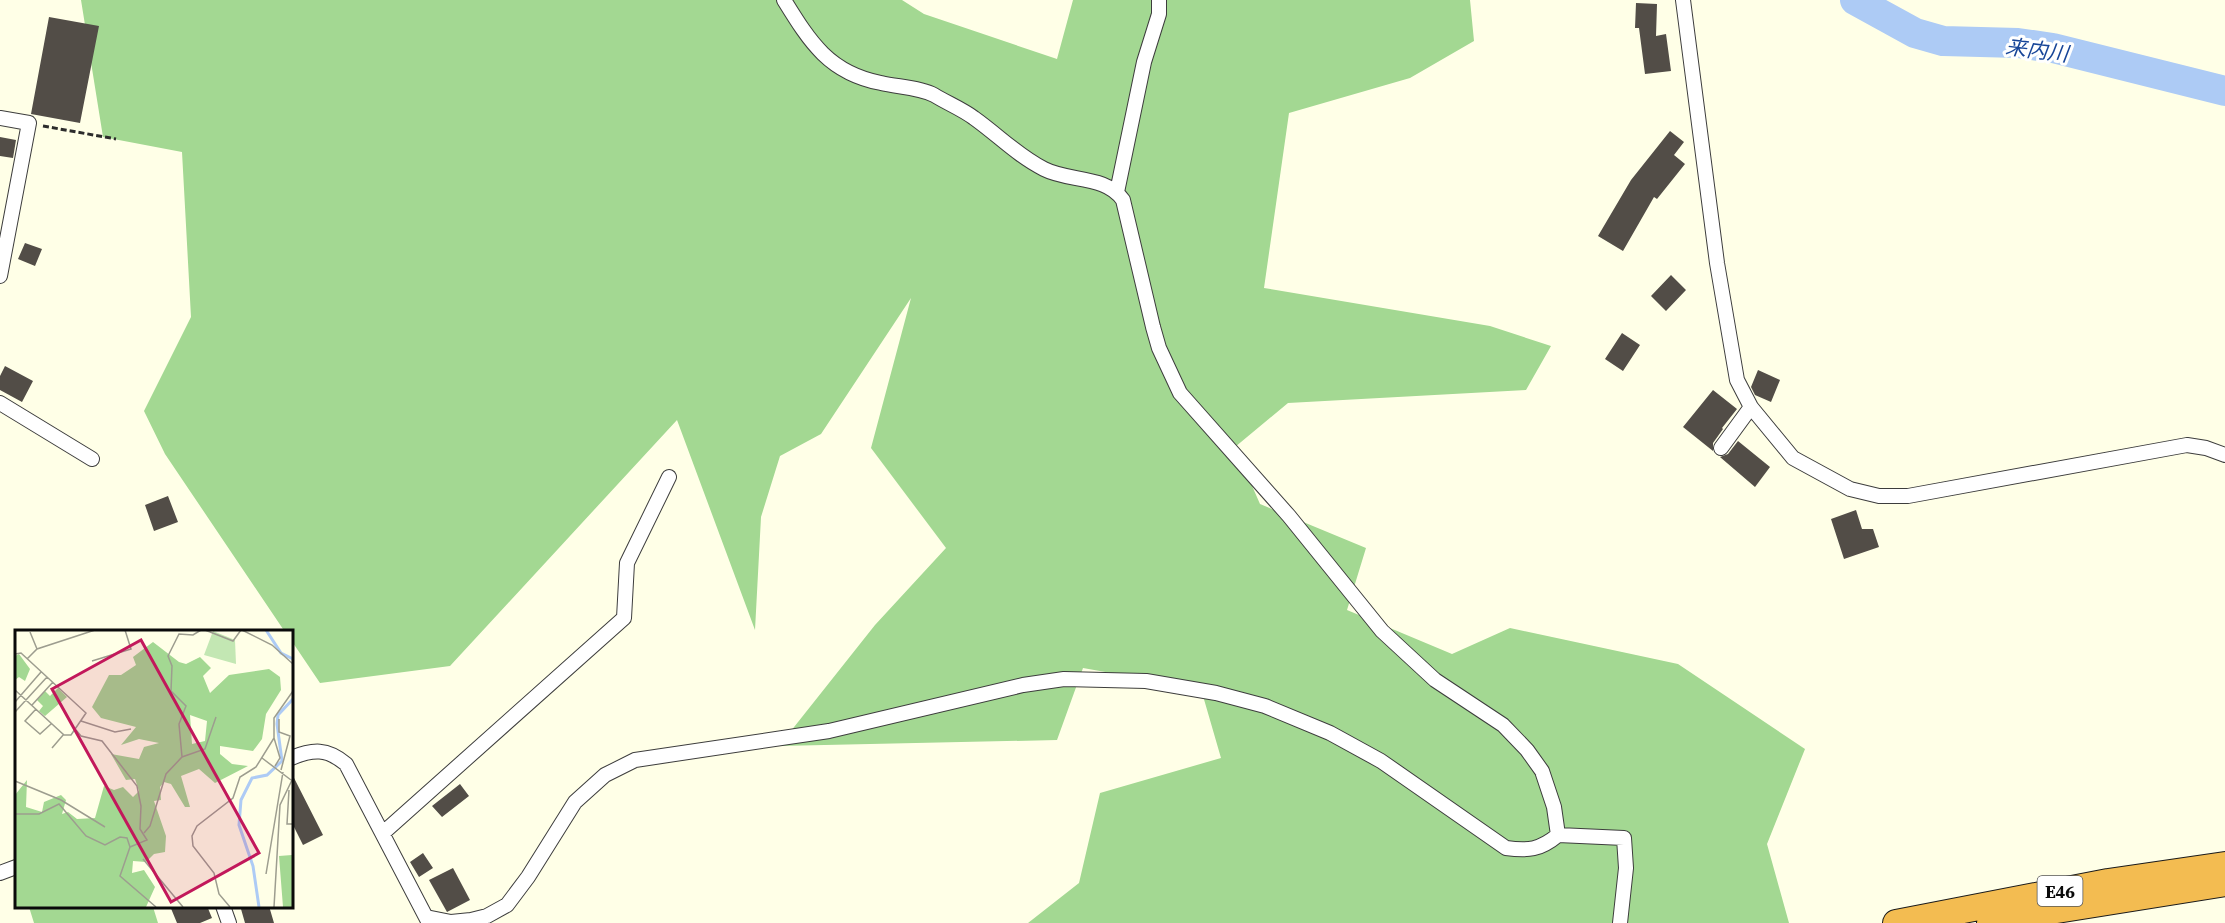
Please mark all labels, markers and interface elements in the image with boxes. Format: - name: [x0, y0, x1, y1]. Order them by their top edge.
- water label: 来内川: [2004, 32, 2072, 68]
- inset map: [15, 630, 292, 908]
- road number: E46: [2038, 876, 2082, 906]

